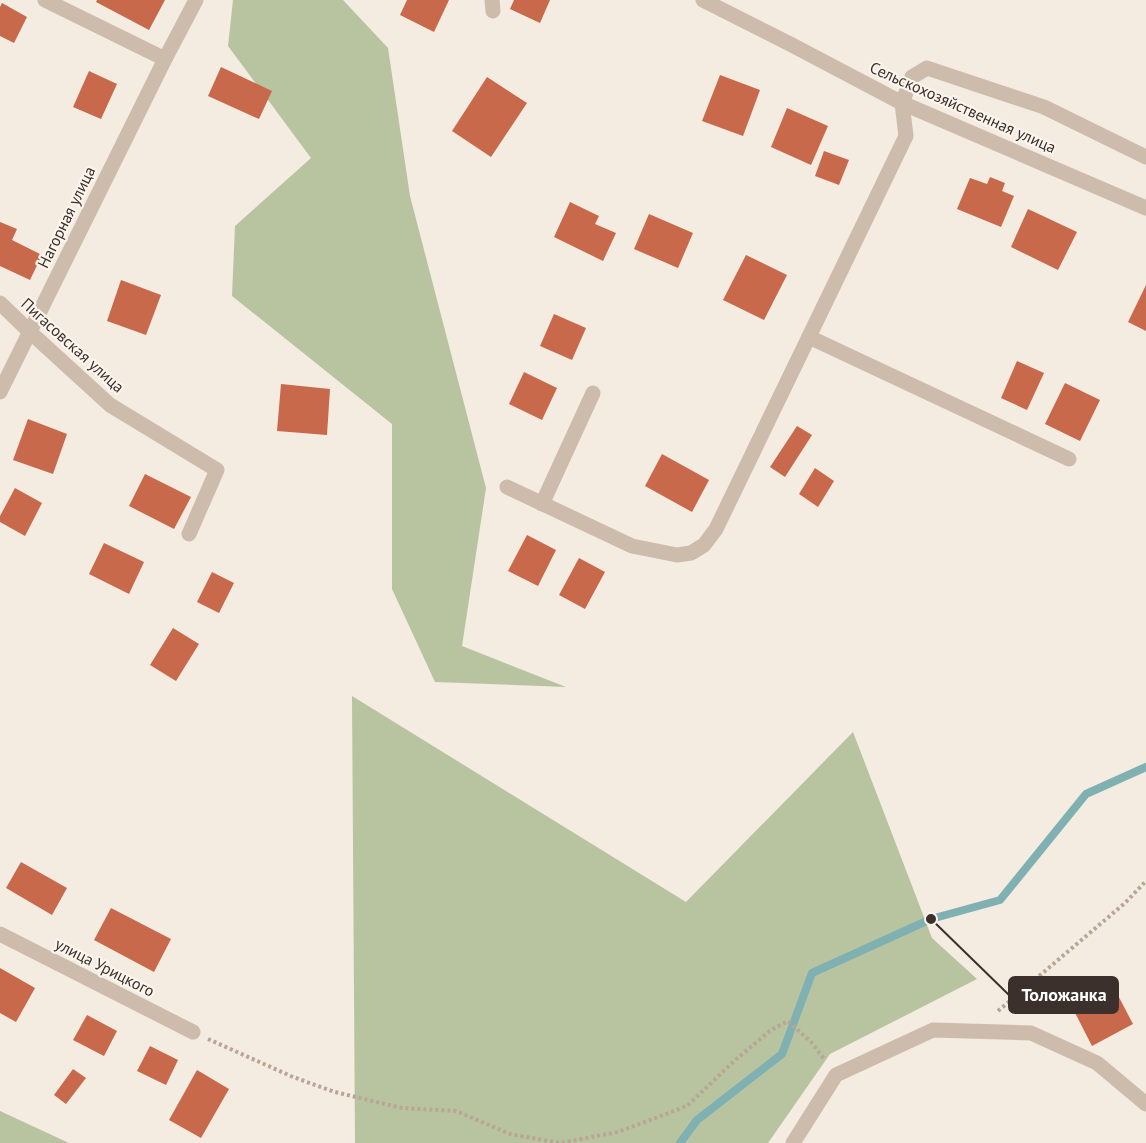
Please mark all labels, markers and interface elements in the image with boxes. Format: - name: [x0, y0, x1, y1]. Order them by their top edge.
- street label: Сельскохозяйственная улица: [867, 57, 1059, 157]
- street label: Нагорная улица: [33, 163, 99, 271]
- street label: Пигасовская улица: [17, 293, 129, 397]
- street label: улица Урицкого: [52, 933, 158, 1001]
- callout: Толожанка: [1009, 977, 1118, 1013]
- text: Толожанка: [1021, 983, 1107, 1006]

